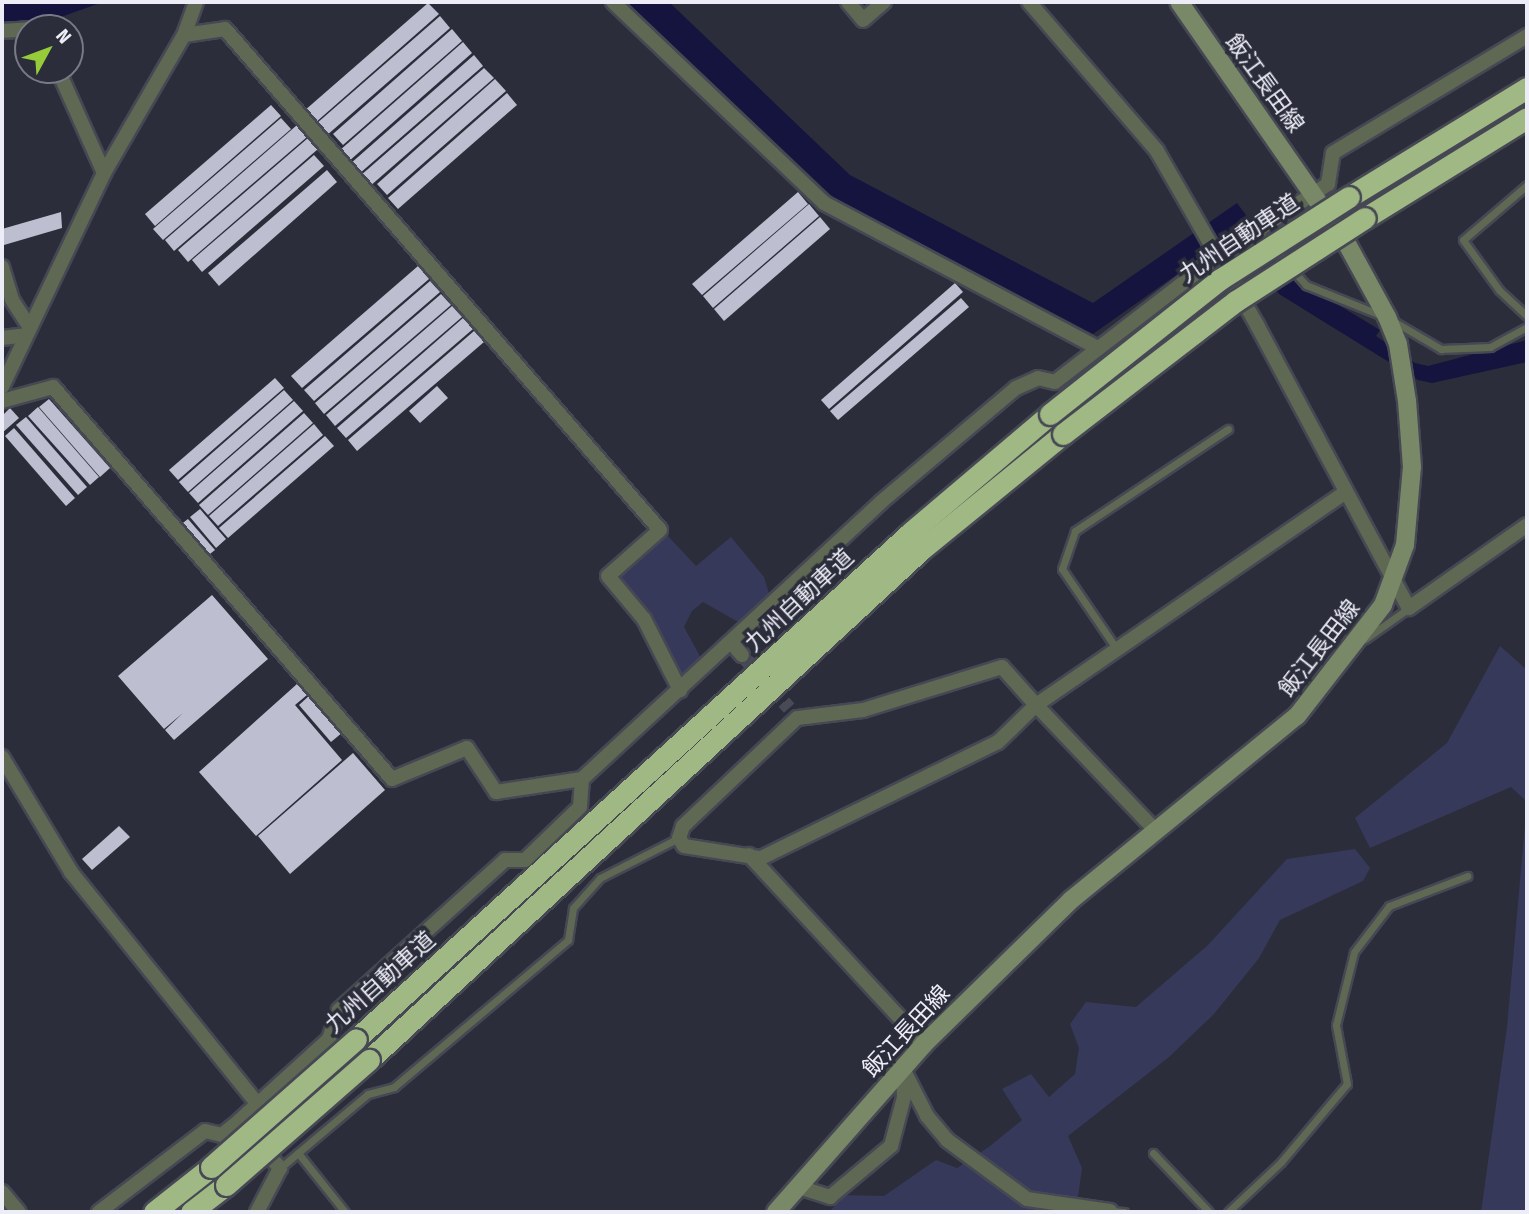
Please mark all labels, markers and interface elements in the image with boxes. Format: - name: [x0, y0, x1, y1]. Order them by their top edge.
- north arrow: [14, 14, 84, 84]
- text: N: [51, 24, 76, 48]
- street label: 飯江長田線: [1220, 28, 1310, 138]
- street label: 九州自動車道: [1174, 188, 1304, 288]
- street label: 九州自動車道: [739, 543, 859, 657]
- street label: 飯江長田線: [1273, 594, 1365, 702]
- street label: 九州自動車道: [319, 926, 441, 1038]
- street label: 飯江長田線: [857, 980, 955, 1082]

